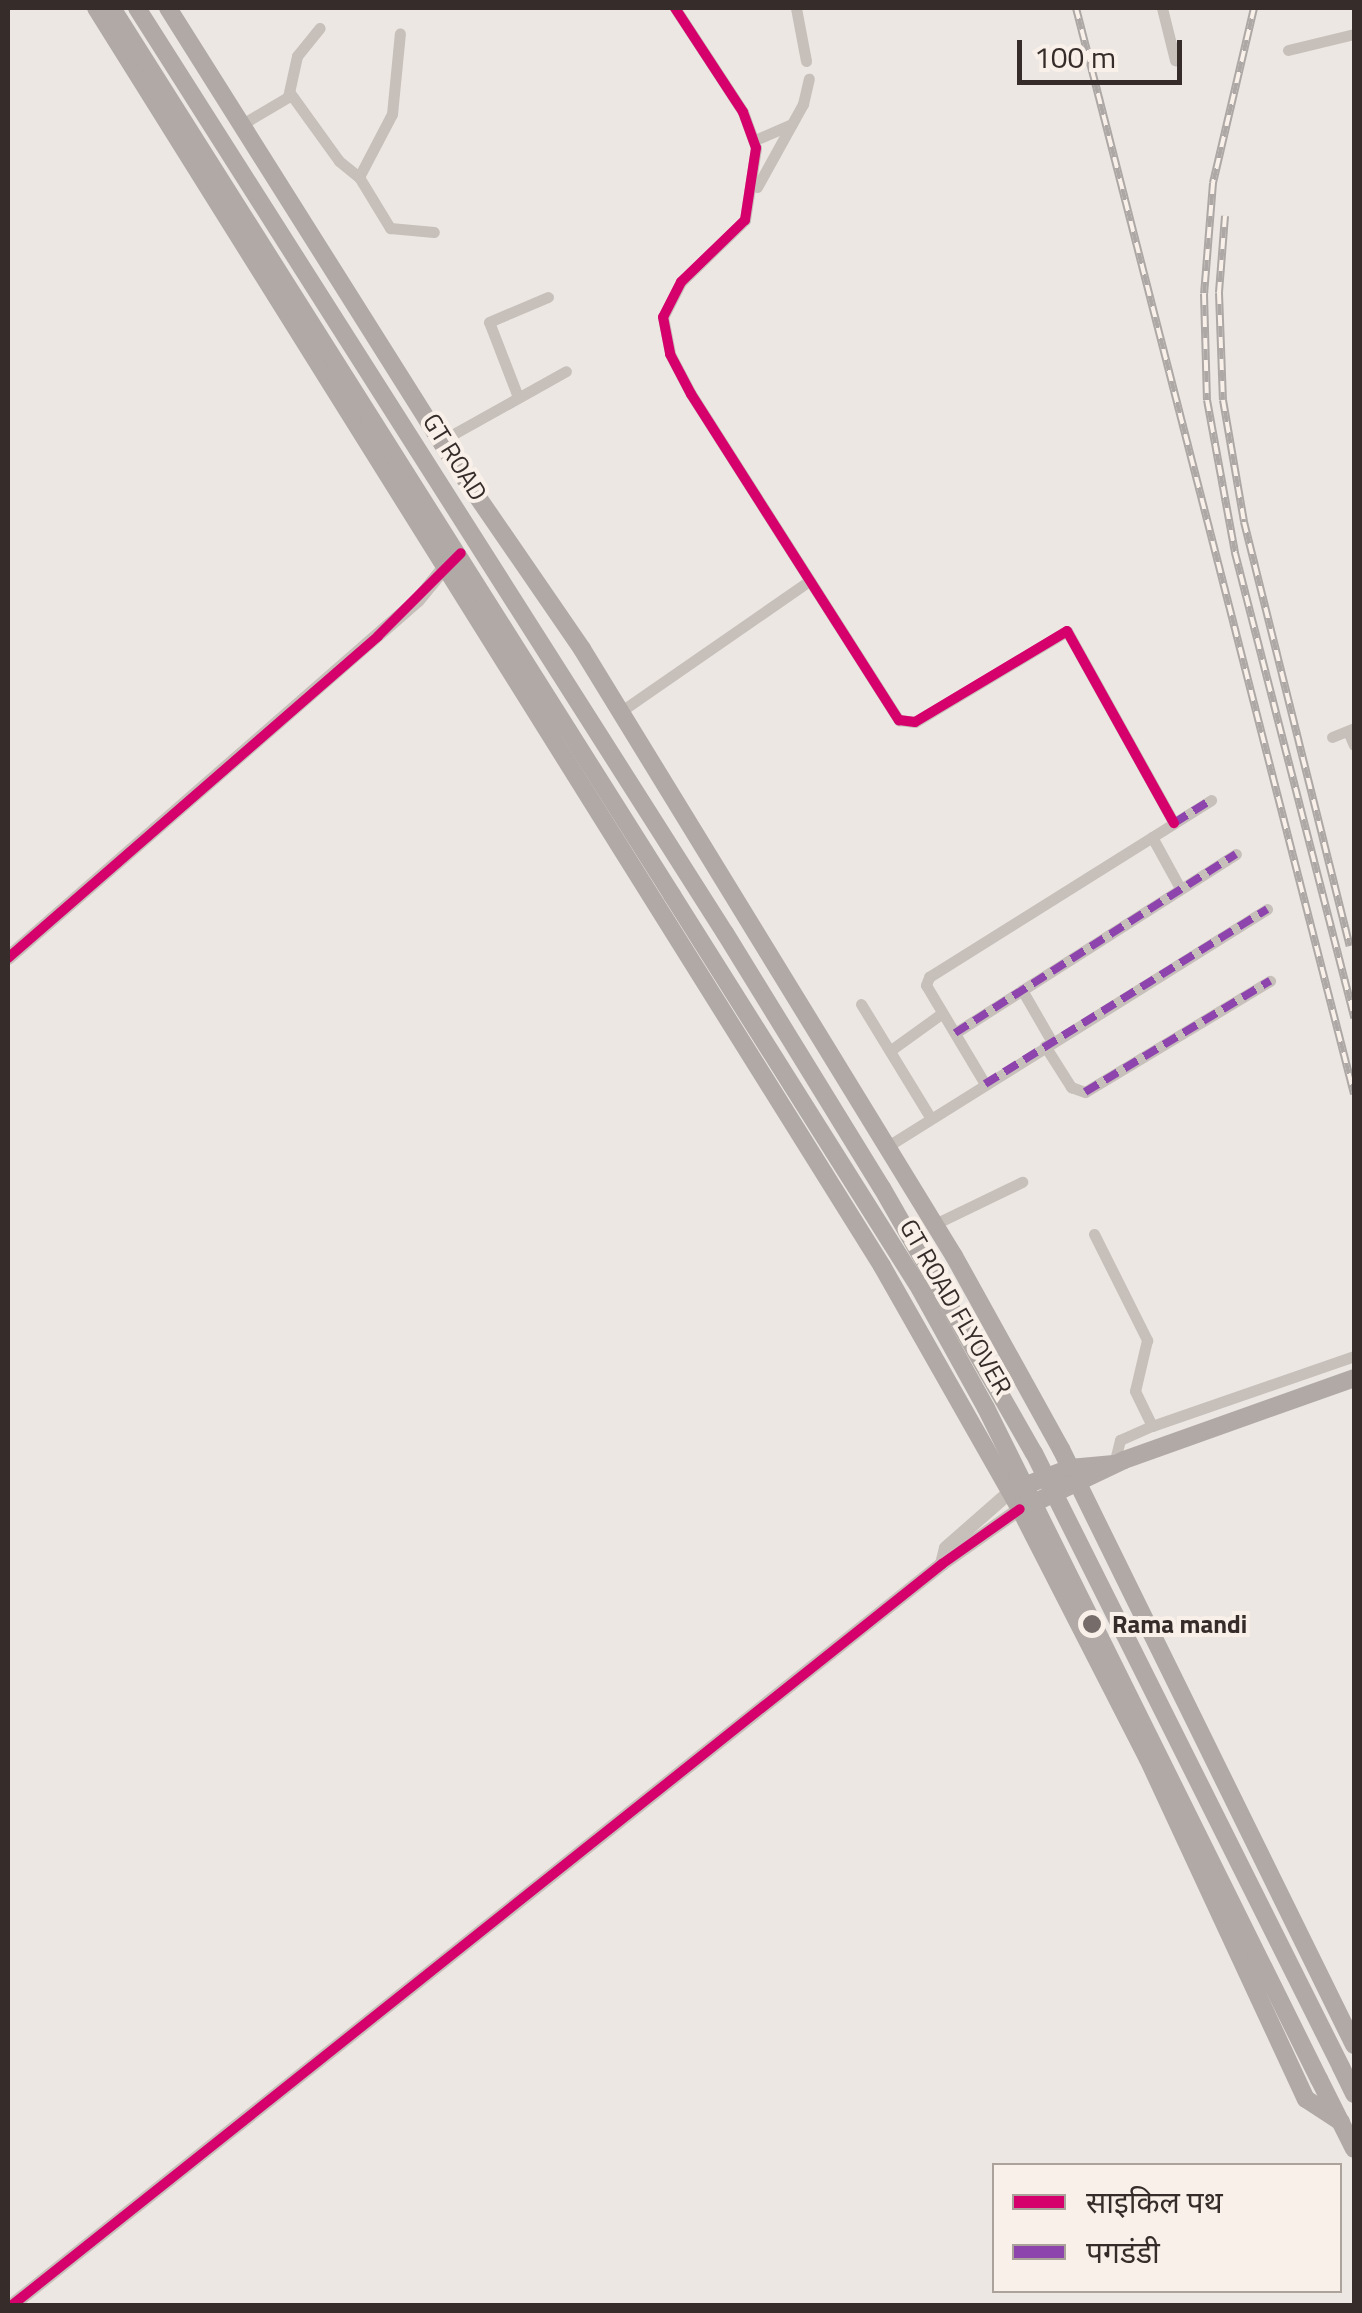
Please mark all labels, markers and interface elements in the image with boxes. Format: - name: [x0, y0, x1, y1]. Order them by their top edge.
- scale bar: [1022, 20, 1187, 82]
- text: 100 m: [1034, 34, 1116, 80]
- street label: GT ROAD: [417, 408, 493, 506]
- street label: GT ROAD FLYOVER: [894, 1214, 1018, 1400]
- place label: Rama mandi: [1112, 1609, 1247, 1639]
- marker: Rama mandi: [1081, 1613, 1103, 1635]
- legend: [992, 2163, 1342, 2293]
- text: साइकिल पथ: [1086, 2179, 1223, 2225]
- text: पगडंडी: [1086, 2229, 1160, 2275]

